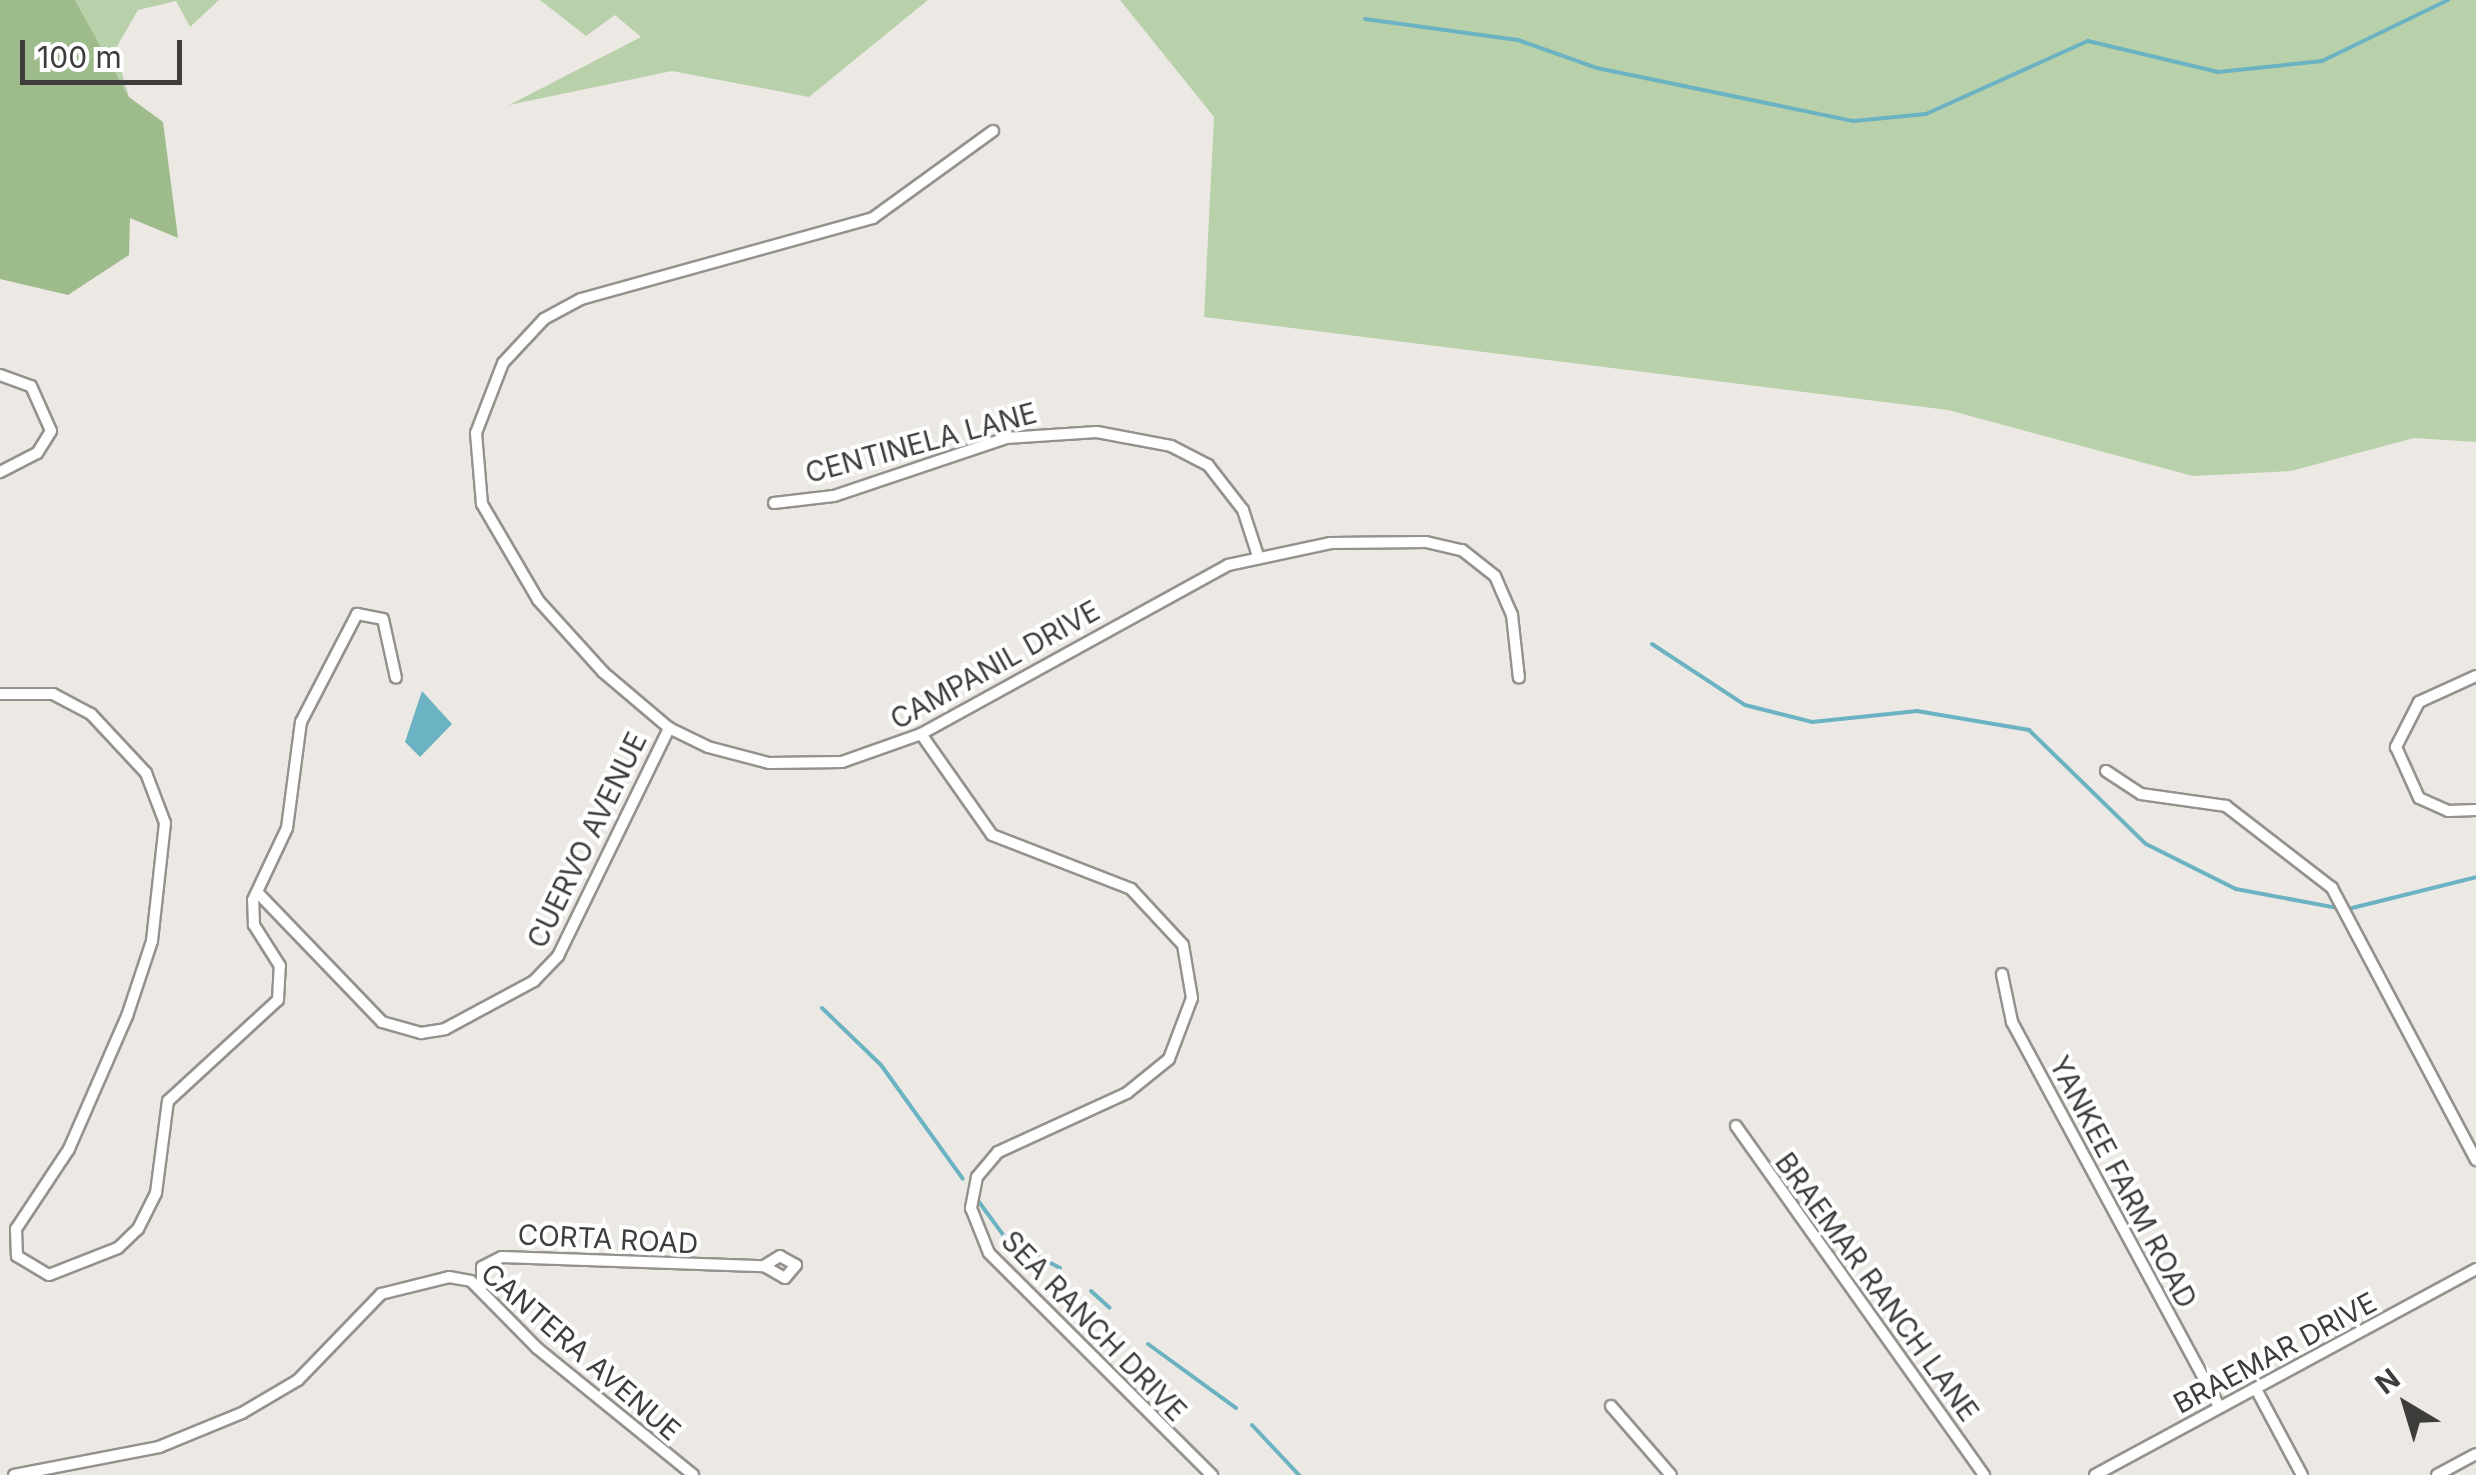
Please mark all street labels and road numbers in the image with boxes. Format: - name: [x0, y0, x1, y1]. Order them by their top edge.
- street label: CENTINELA LANE: [802, 396, 1040, 490]
- street label: CAMPANIL DRIVE: [885, 594, 1105, 736]
- street label: CUERVO AVENUE: [520, 727, 654, 953]
- street label: YANKEE FARM ROAD: [2042, 1050, 2204, 1314]
- street label: BRAEMAR RANCH LANE: [1768, 1146, 1986, 1428]
- street label: CORTA ROAD: [517, 1217, 699, 1261]
- street label: SEA RANCH DRIVE: [995, 1224, 1193, 1428]
- street label: CANTERA AVENUE: [475, 1256, 687, 1448]
- street label: BRAEMAR DRIVE: [2168, 1285, 2382, 1421]

